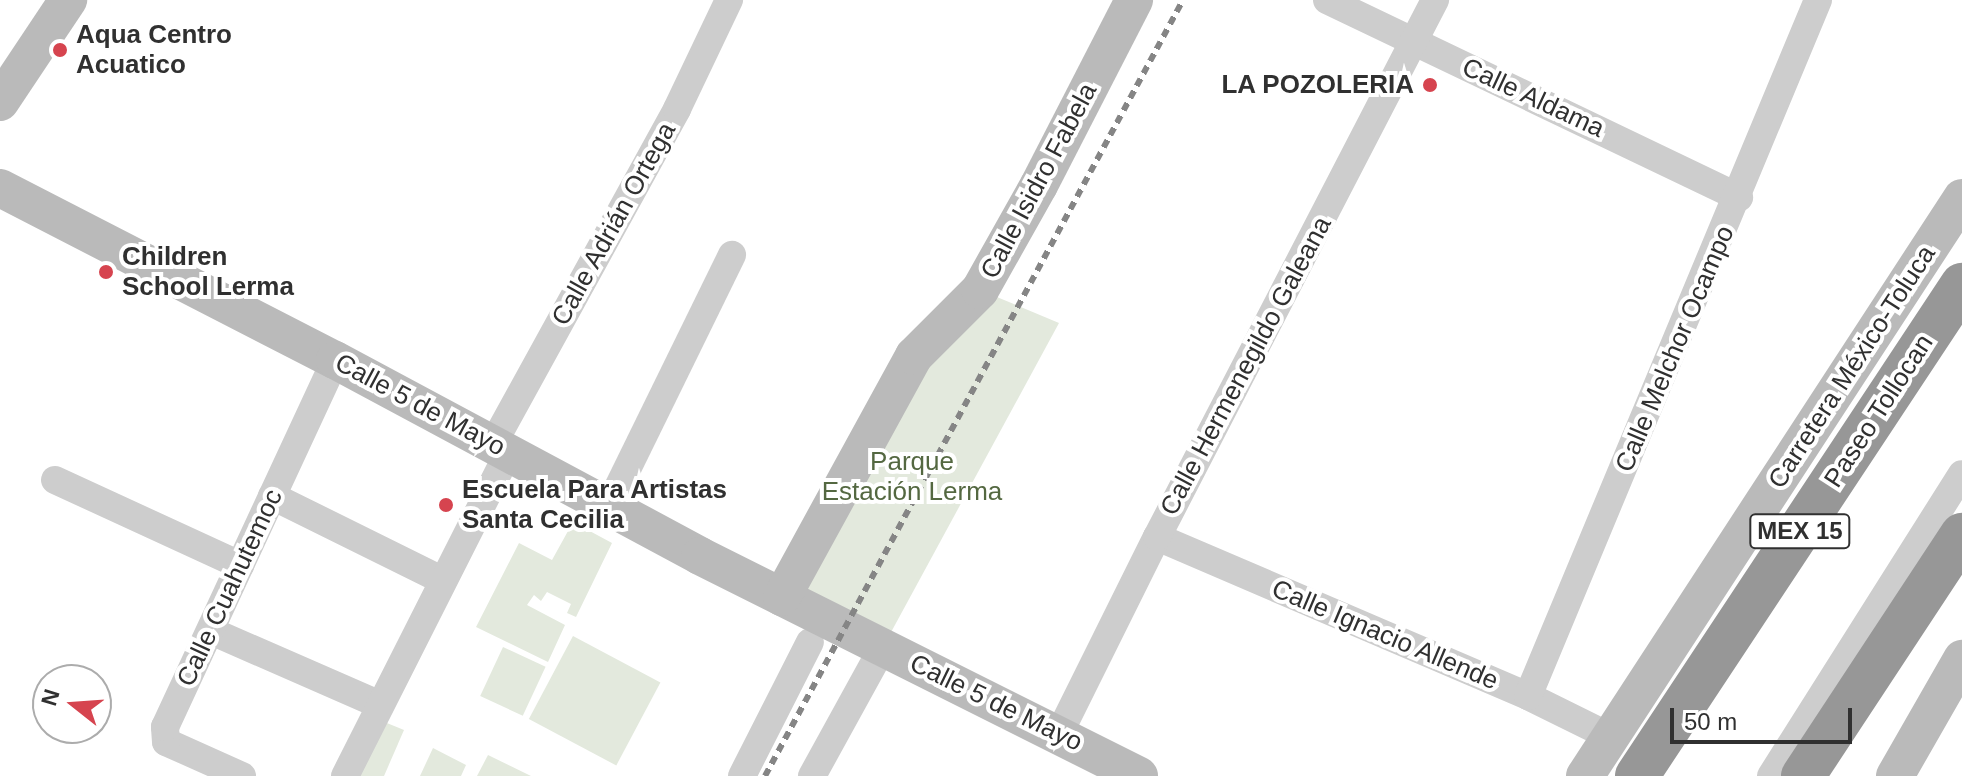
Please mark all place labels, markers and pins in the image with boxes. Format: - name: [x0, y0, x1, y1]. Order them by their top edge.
- place label: Aqua Centro Acuatico: [76, 19, 232, 80]
- marker: Aqua Centro Acuatico: [51, 41, 69, 59]
- place label: LA POZOLERIA: [1220, 69, 1414, 101]
- marker: LA POZOLERIA: [1421, 76, 1439, 94]
- place label: Children School Lerma: [122, 241, 294, 302]
- marker: Children School Lerma: [97, 263, 115, 281]
- place label: Escuela Para Artistas Santa Cecilia: [462, 474, 728, 536]
- marker: Escuela Para Artistas Santa Cecilia: [437, 496, 455, 514]

